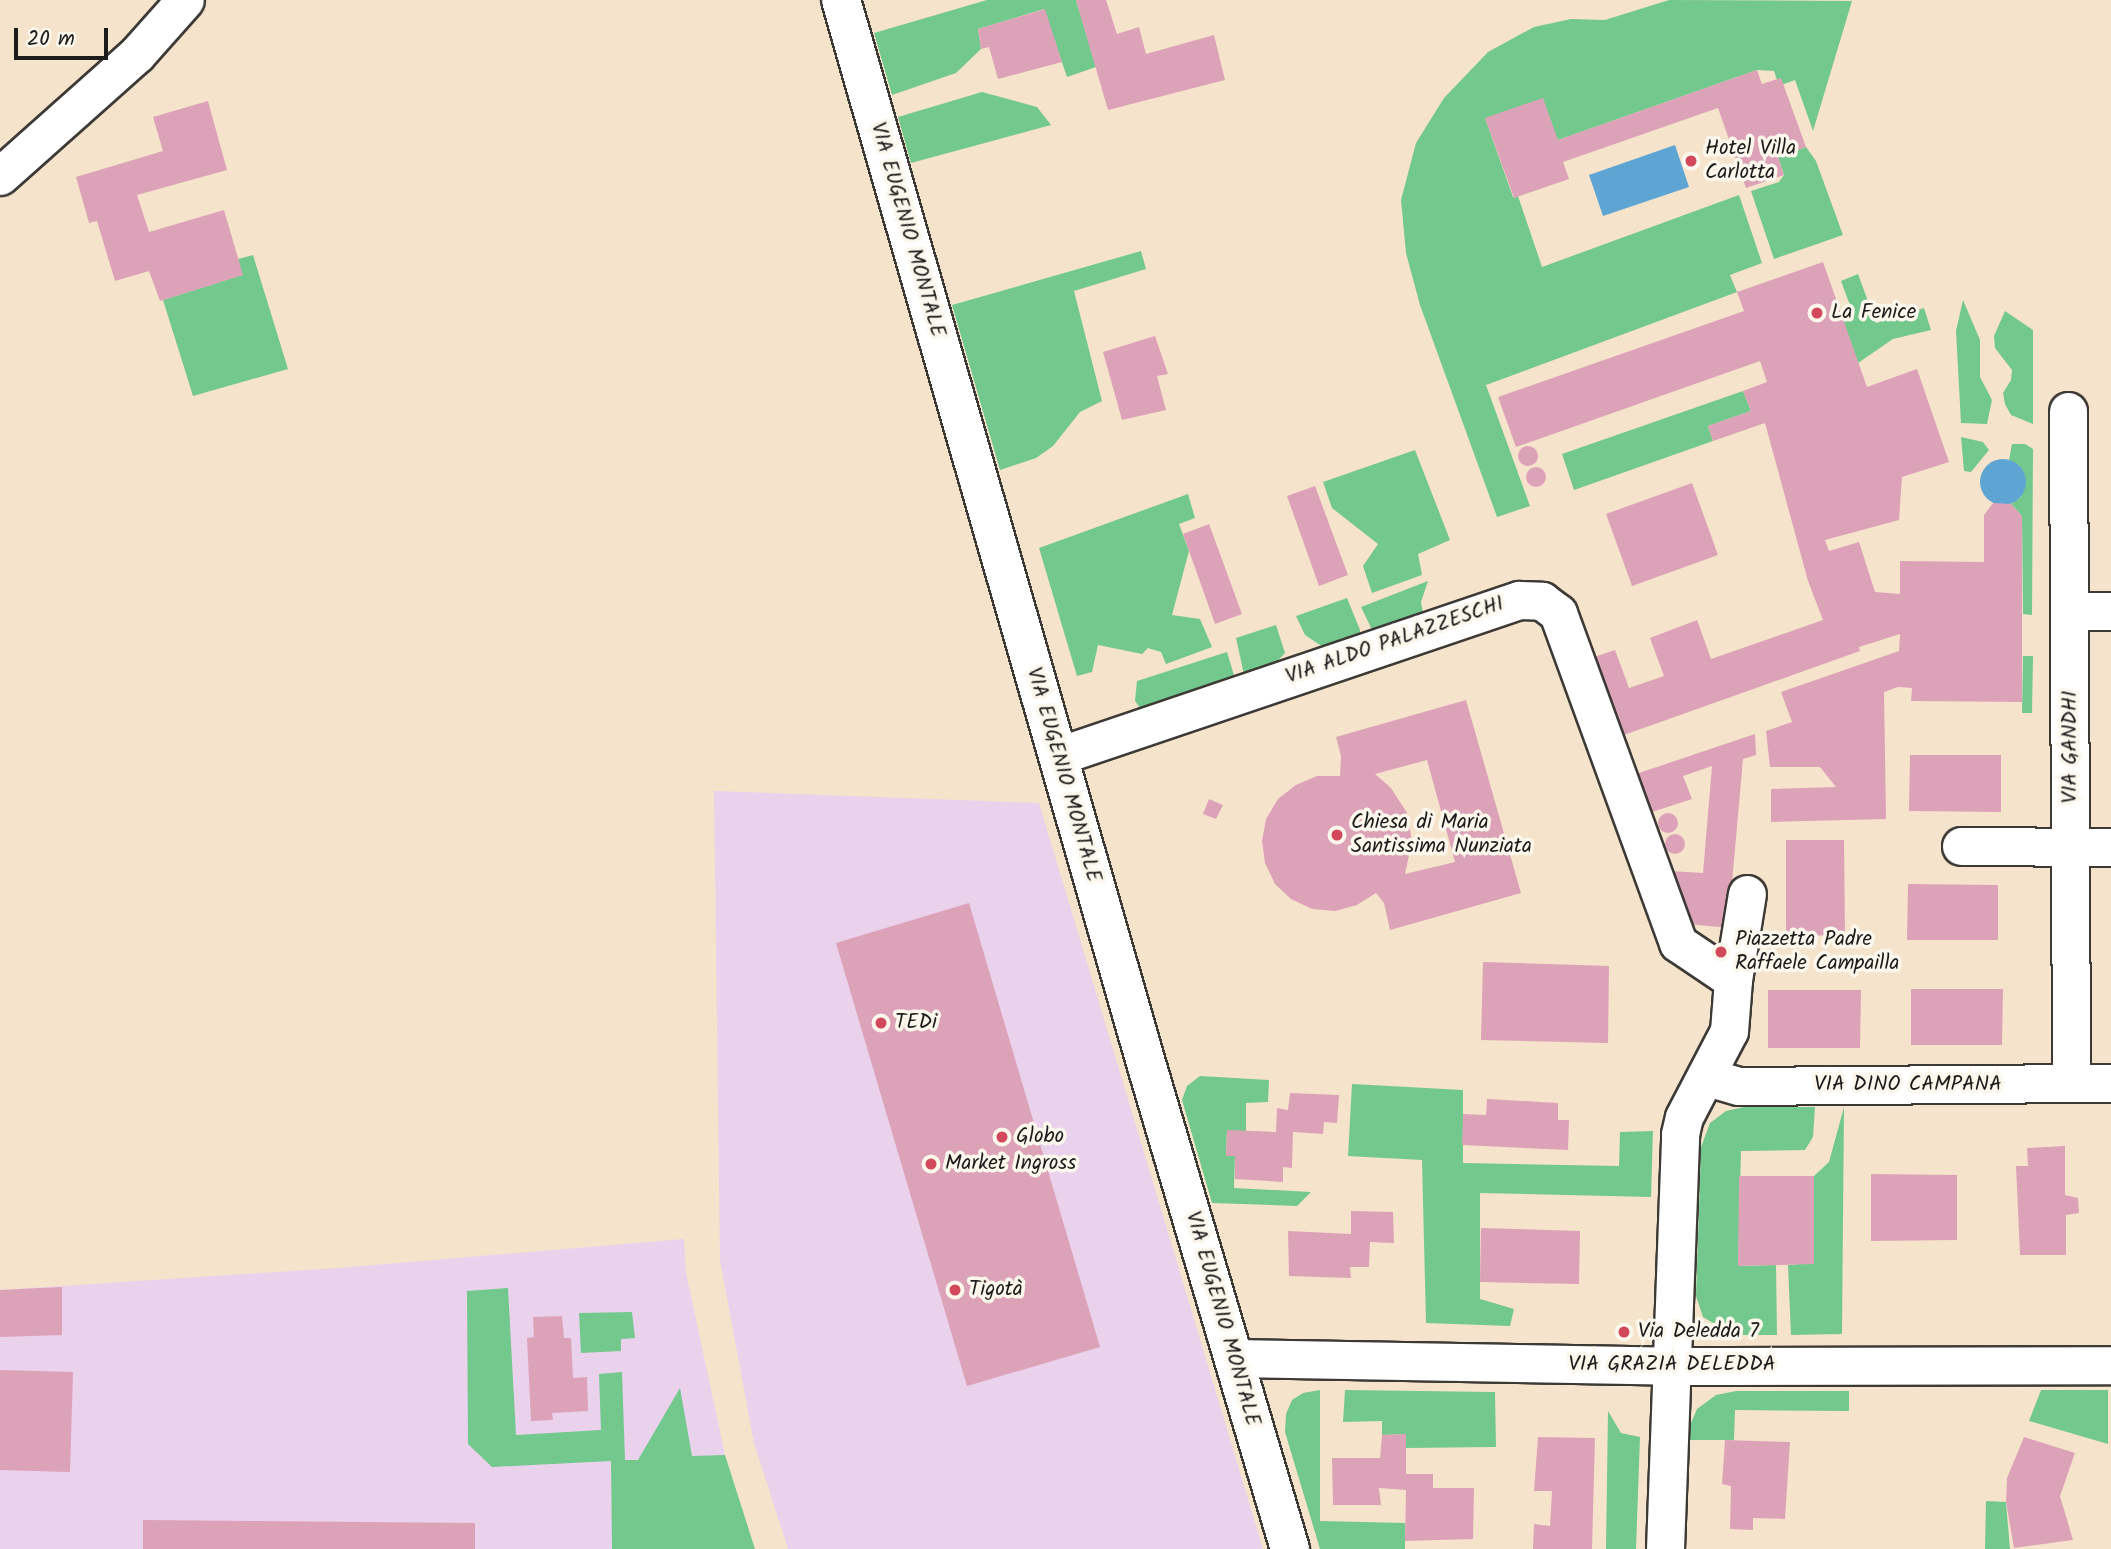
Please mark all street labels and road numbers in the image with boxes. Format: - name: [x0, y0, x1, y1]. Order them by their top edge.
- street label: VIA EUGENIO MONTALE: [864, 120, 950, 340]
- street label: VIA ALDO PALAZZESCHI: [1283, 592, 1507, 690]
- street label: VIA EUGENIO MONTALE: [1020, 665, 1106, 885]
- street label: VIA GANDHI: [2058, 691, 2084, 803]
- street label: VIA DINO CAMPANA: [1814, 1072, 2002, 1098]
- street label: VIA EUGENIO MONTALE: [1179, 1209, 1265, 1429]
- street label: VIA GRAZIA DELEDDA: [1569, 1352, 1775, 1378]

